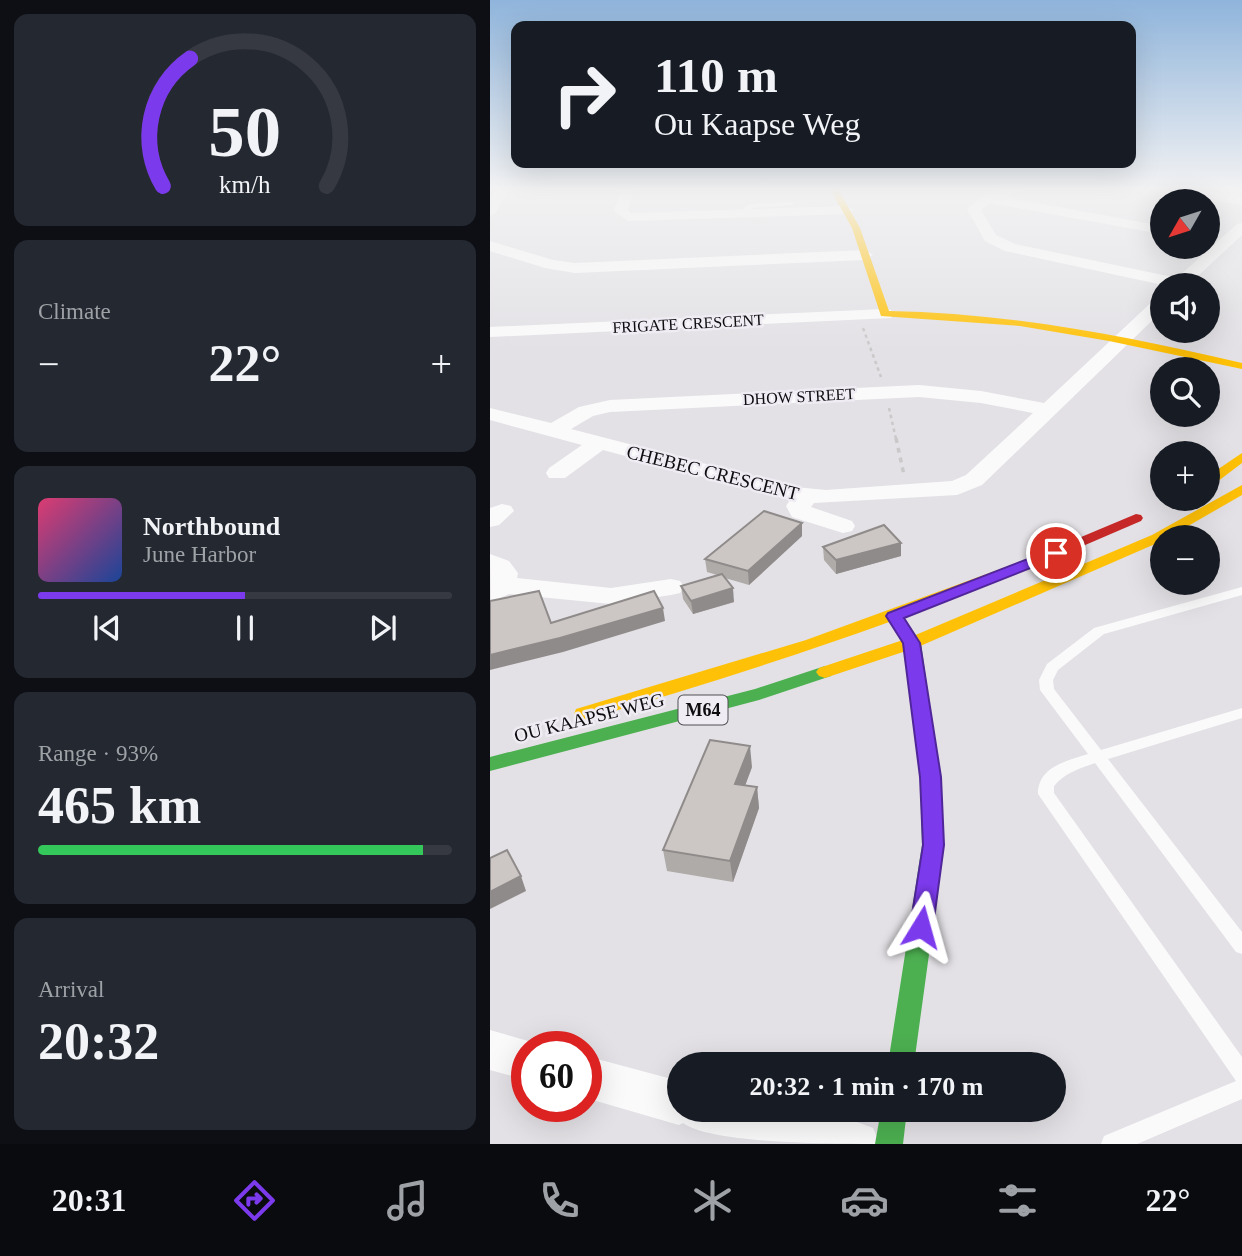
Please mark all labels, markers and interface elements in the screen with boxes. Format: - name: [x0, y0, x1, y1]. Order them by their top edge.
- text: 110 m: [654, 48, 778, 103]
- icon: right: [539, 49, 630, 140]
- text: 50: [209, 91, 281, 172]
- text: Ou Kaapse Weg: [654, 106, 861, 142]
- text: km/h: [219, 171, 271, 198]
- north arrow: [1150, 189, 1220, 259]
- map controls: [1150, 189, 1220, 595]
- button: sound: [1150, 273, 1220, 343]
- text: Climate: [38, 299, 111, 324]
- street label: FRIGATE CRESCENT: [612, 311, 764, 336]
- text: 22°: [209, 335, 281, 392]
- text: −: [38, 343, 59, 385]
- text: +: [431, 343, 452, 385]
- button: search: [1150, 357, 1220, 427]
- street label: DHOW STREET: [743, 385, 856, 408]
- street label: CHEBEC CRESCENT: [625, 441, 802, 504]
- button: +: [1150, 441, 1220, 511]
- text: Northbound: [143, 512, 280, 541]
- pin: [1026, 523, 1086, 583]
- button: −: [1150, 525, 1220, 595]
- icon: arrive: [1037, 534, 1075, 572]
- text: June Harbor: [143, 542, 256, 567]
- icon: previous: [88, 609, 126, 647]
- icon: pause: [226, 609, 264, 647]
- icon: next: [364, 609, 402, 647]
- street label: OU KAAPSE WEG: [512, 689, 667, 746]
- road number: M64: [678, 696, 728, 724]
- text: Range · 93%: [38, 741, 158, 766]
- text: 465 km: [38, 777, 201, 834]
- position arrow: [884, 890, 958, 964]
- text: Arrival: [38, 977, 104, 1002]
- text: 20:32: [38, 1013, 159, 1070]
- speed limit sign: 60: [511, 1031, 602, 1122]
- text: 20:32 · 1 min · 170 m: [750, 1072, 984, 1101]
- icon: directions: [230, 1176, 279, 1225]
- icon: music: [383, 1176, 432, 1225]
- icon: phone: [535, 1176, 584, 1225]
- icon: climate: [688, 1176, 737, 1225]
- icon: car: [840, 1176, 889, 1225]
- icon: filters: [993, 1176, 1042, 1225]
- text: 20:31: [52, 1182, 126, 1218]
- text: 22°: [1145, 1182, 1190, 1218]

